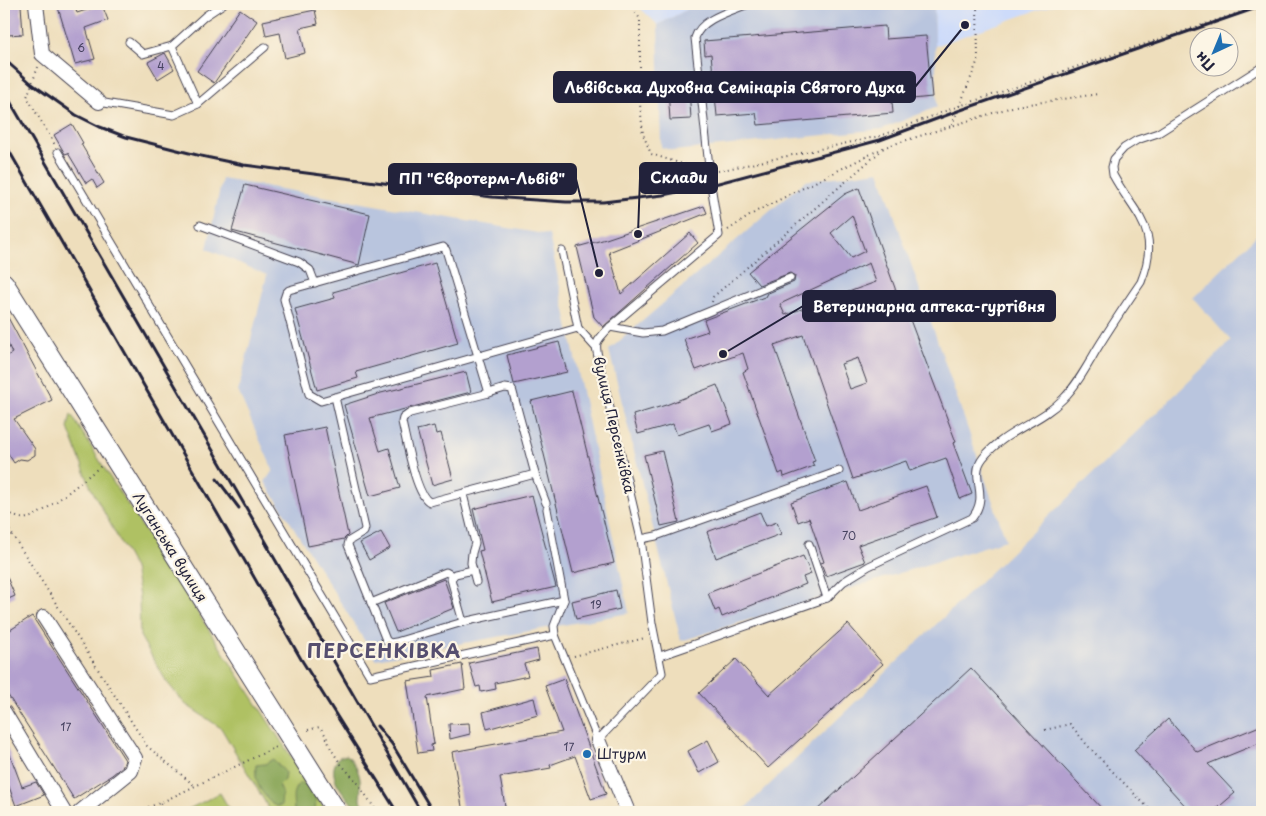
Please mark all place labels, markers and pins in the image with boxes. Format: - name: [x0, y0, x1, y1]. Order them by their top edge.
- callout: Львівська Духовна Семінарія Святого Духа: [554, 72, 915, 102]
- callout: Склади: [640, 163, 717, 193]
- callout: ПП "Євротерм-Львів": [389, 164, 576, 194]
- callout: Ветеринарна аптека-гуртівня: [803, 291, 1055, 321]
- place label: Штурм: [597, 743, 647, 764]
- marker: Штурм: [581, 748, 593, 760]

